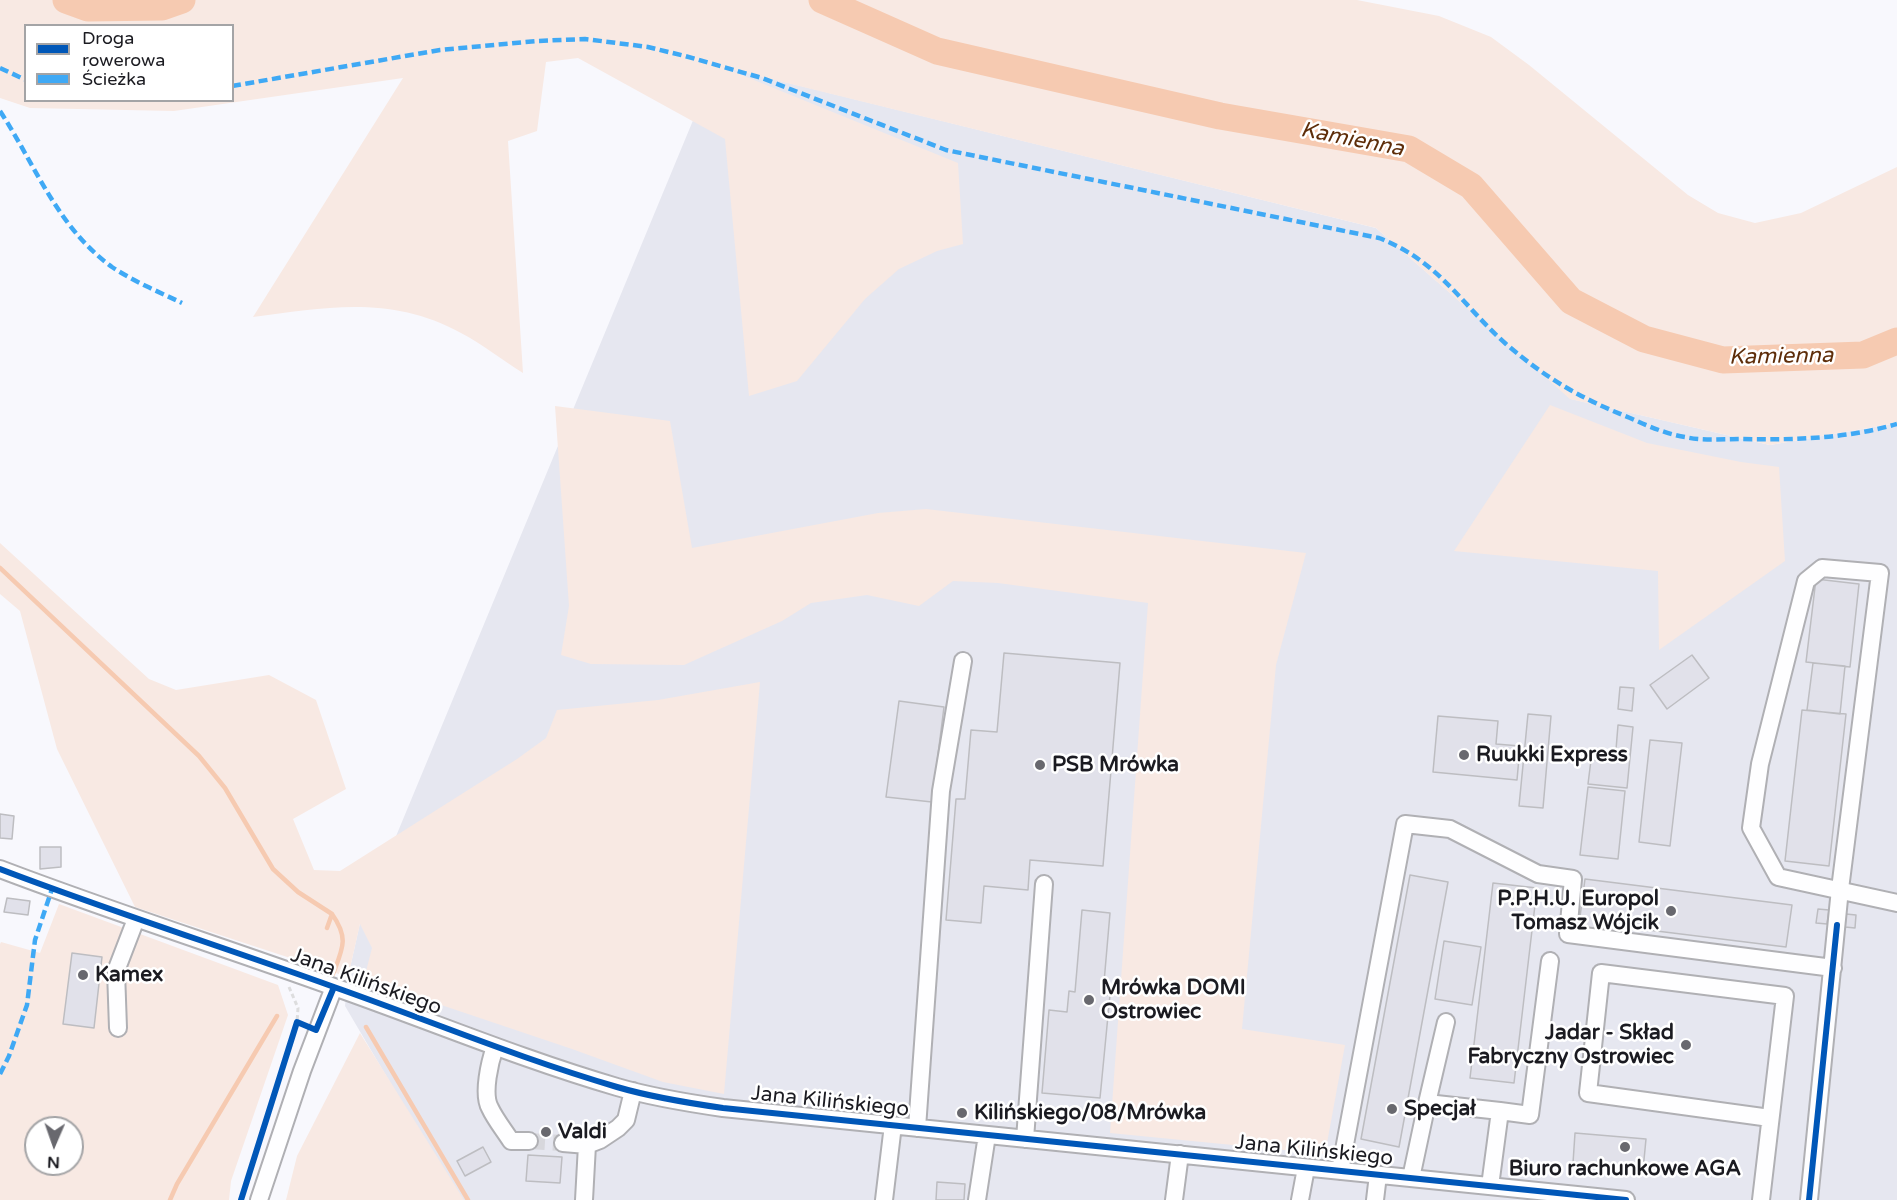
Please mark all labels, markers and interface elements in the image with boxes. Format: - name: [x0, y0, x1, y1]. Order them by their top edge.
- legend: [24, 24, 234, 102]
- text: Droga rowerowa: [82, 27, 165, 71]
- text: Ścieżka: [82, 68, 146, 90]
- water label: Kamienna: [1298, 117, 1406, 163]
- water label: Kamienna: [1729, 343, 1833, 371]
- place label: Ruukki Express: [1476, 742, 1628, 768]
- marker: Ruukki Express: [1457, 748, 1471, 762]
- place label: PSB Mrówka: [1052, 752, 1179, 778]
- marker: PSB Mrówka: [1033, 758, 1047, 772]
- place label: P.P.H.U. Europol Tomasz Wójcik: [1497, 886, 1659, 936]
- marker: P.P.H.U. Europol Tomasz Wójcik: [1664, 904, 1678, 918]
- street label: Jana Kilińskiego: [287, 943, 445, 1021]
- place label: Kamex: [95, 962, 163, 988]
- marker: Kamex: [76, 968, 90, 982]
- place label: Mrówka DOMI Ostrowiec: [1101, 975, 1246, 1025]
- marker: Mrówka DOMI Ostrowiec: [1082, 993, 1096, 1007]
- place label: Jadar - Skład Fabryczny Ostrowiec: [1467, 1020, 1674, 1070]
- marker: Jadar - Skład Fabryczny Ostrowiec: [1679, 1038, 1693, 1052]
- street label: Jana Kilińskiego: [750, 1081, 910, 1123]
- place label: Specjał: [1404, 1096, 1476, 1122]
- place label: Kilińskiego/08/Mrówka: [974, 1100, 1206, 1126]
- marker: Specjał: [1385, 1102, 1399, 1116]
- marker: Kilińskiego/08/Mrówka: [955, 1106, 969, 1120]
- north arrow: [24, 1116, 84, 1176]
- place label: Valdi: [558, 1119, 607, 1145]
- marker: Valdi: [539, 1125, 553, 1139]
- street label: Jana Kilińskiego: [1234, 1130, 1394, 1172]
- marker: Biuro rachunkowe AGA: [1618, 1140, 1632, 1154]
- text: N: [47, 1152, 60, 1172]
- place label: Biuro rachunkowe AGA: [1509, 1156, 1741, 1182]

